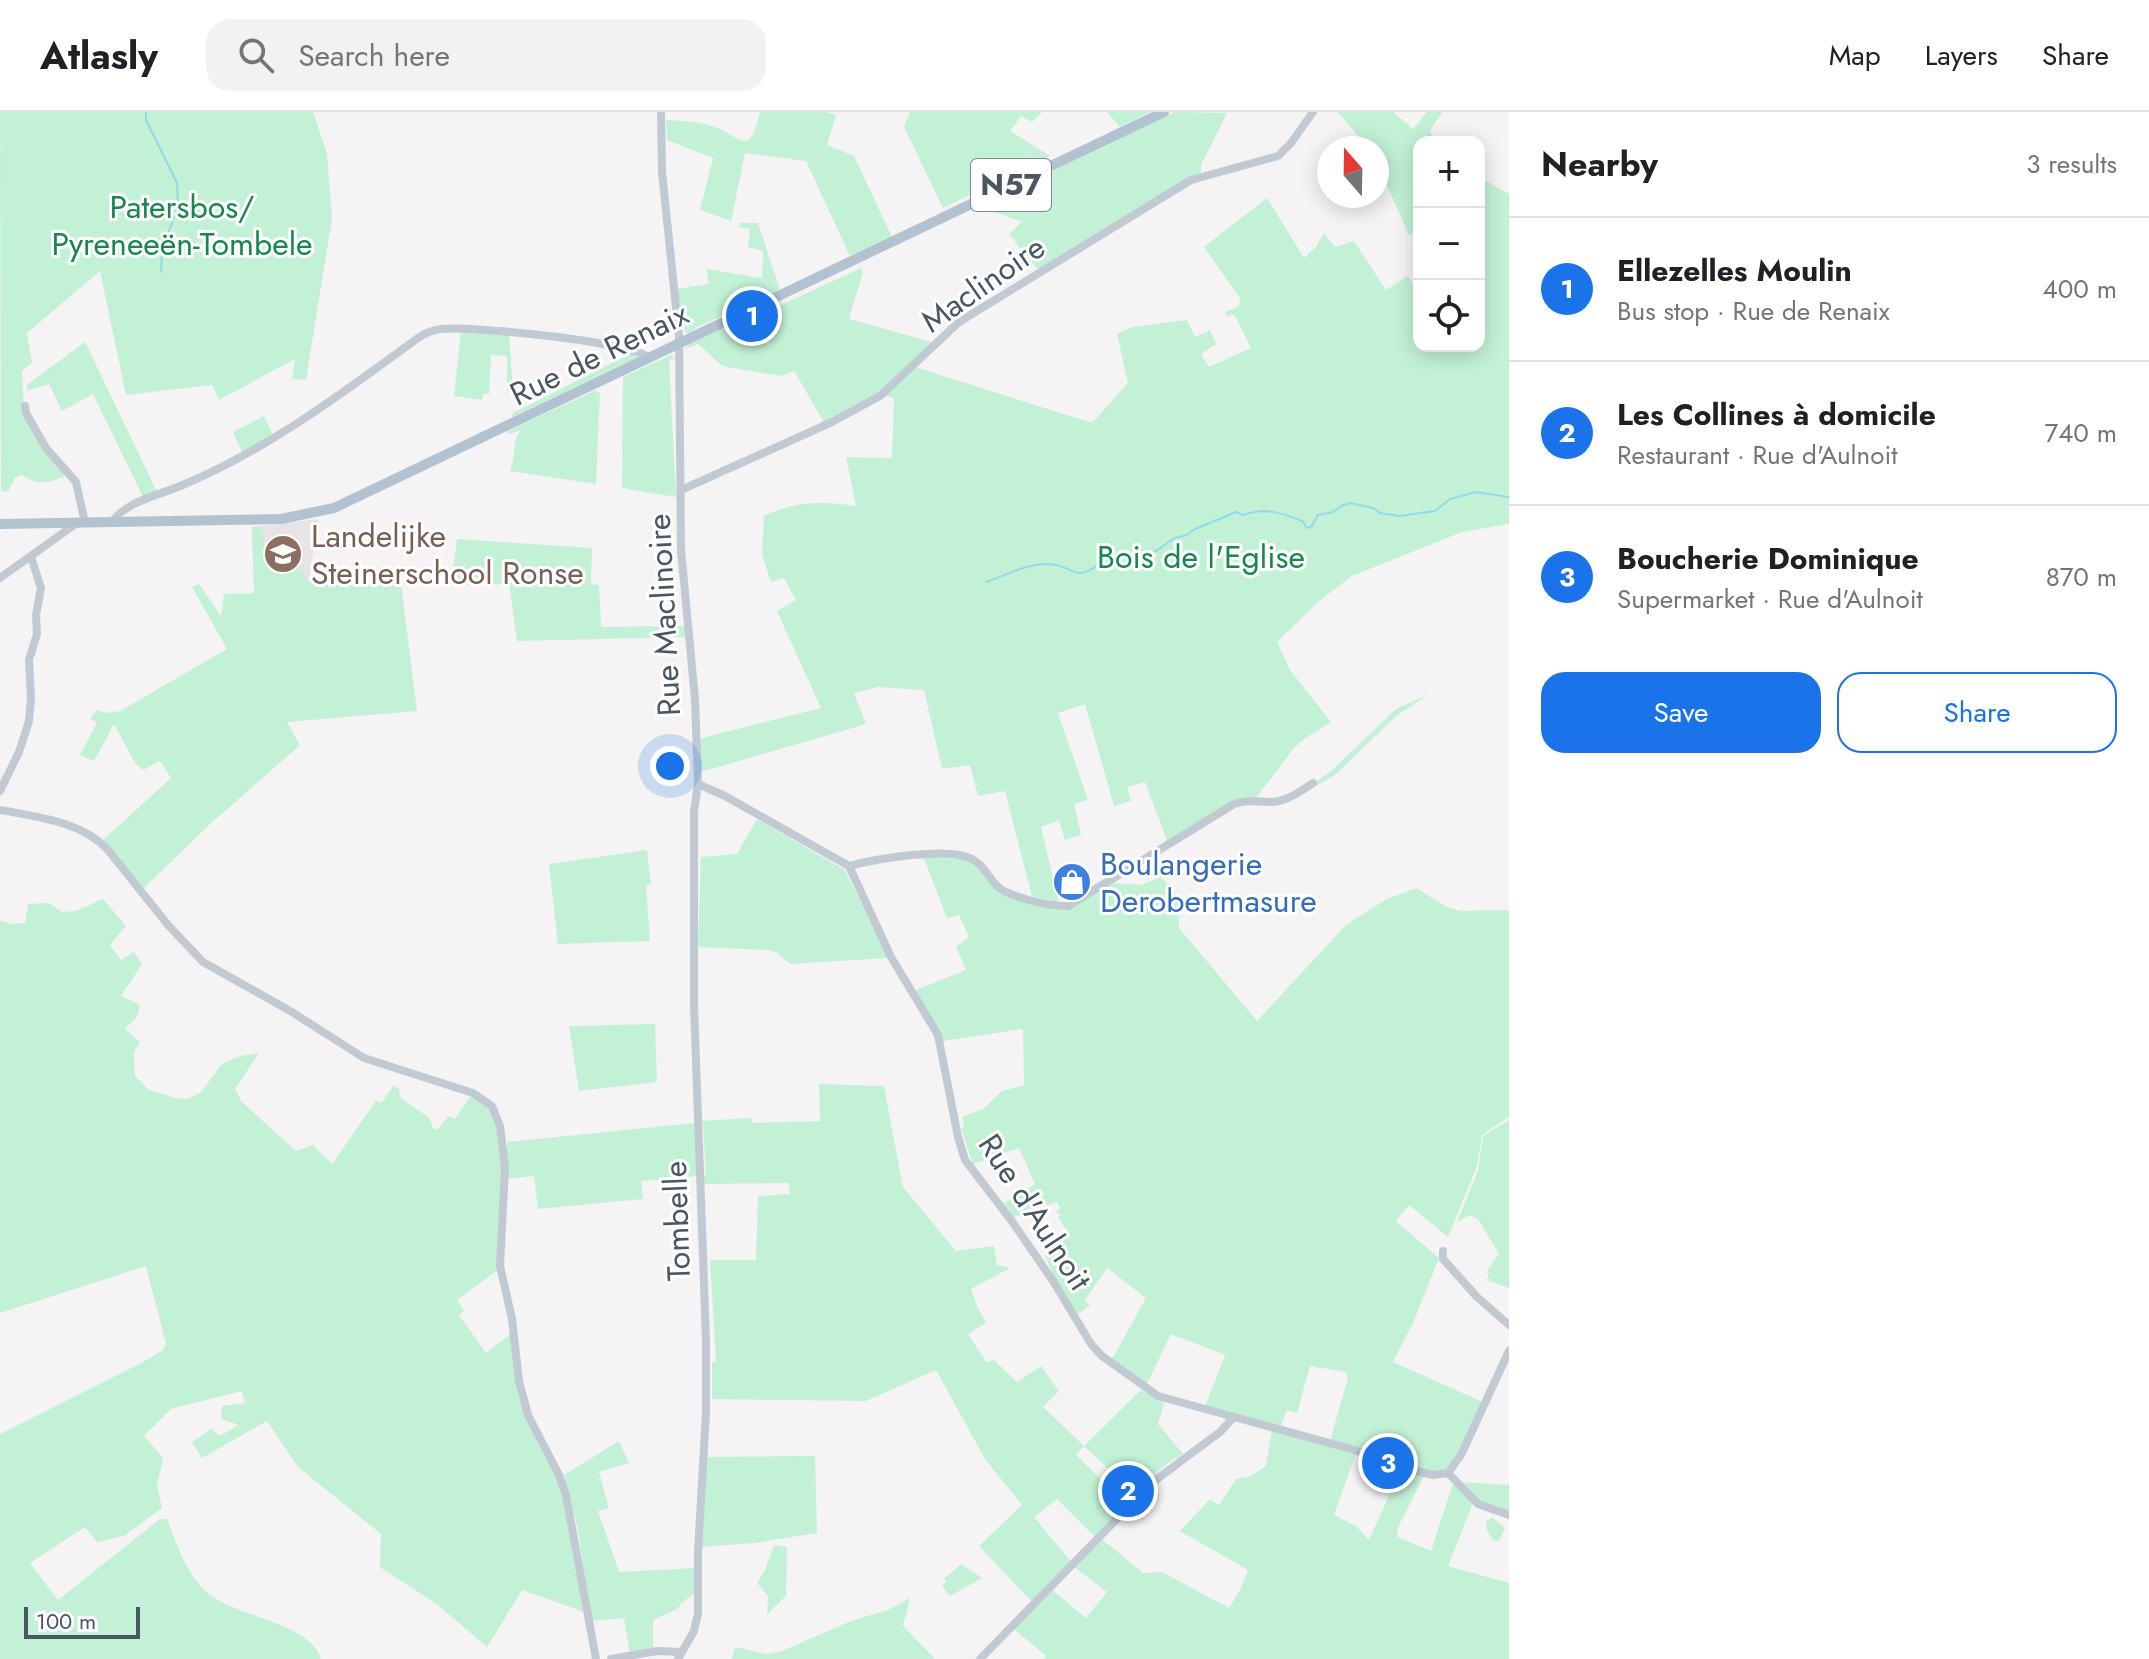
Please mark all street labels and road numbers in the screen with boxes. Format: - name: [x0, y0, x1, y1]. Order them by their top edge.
- road number: N57: [971, 159, 1051, 211]
- street label: Maclinoire: [912, 224, 1054, 344]
- street label: Rue de Renaix: [502, 291, 697, 417]
- street label: Rue Maclinoire: [636, 513, 692, 717]
- street label: Rue d'Aulnoit: [967, 1125, 1103, 1300]
- street label: Tombelle: [652, 1160, 702, 1282]

